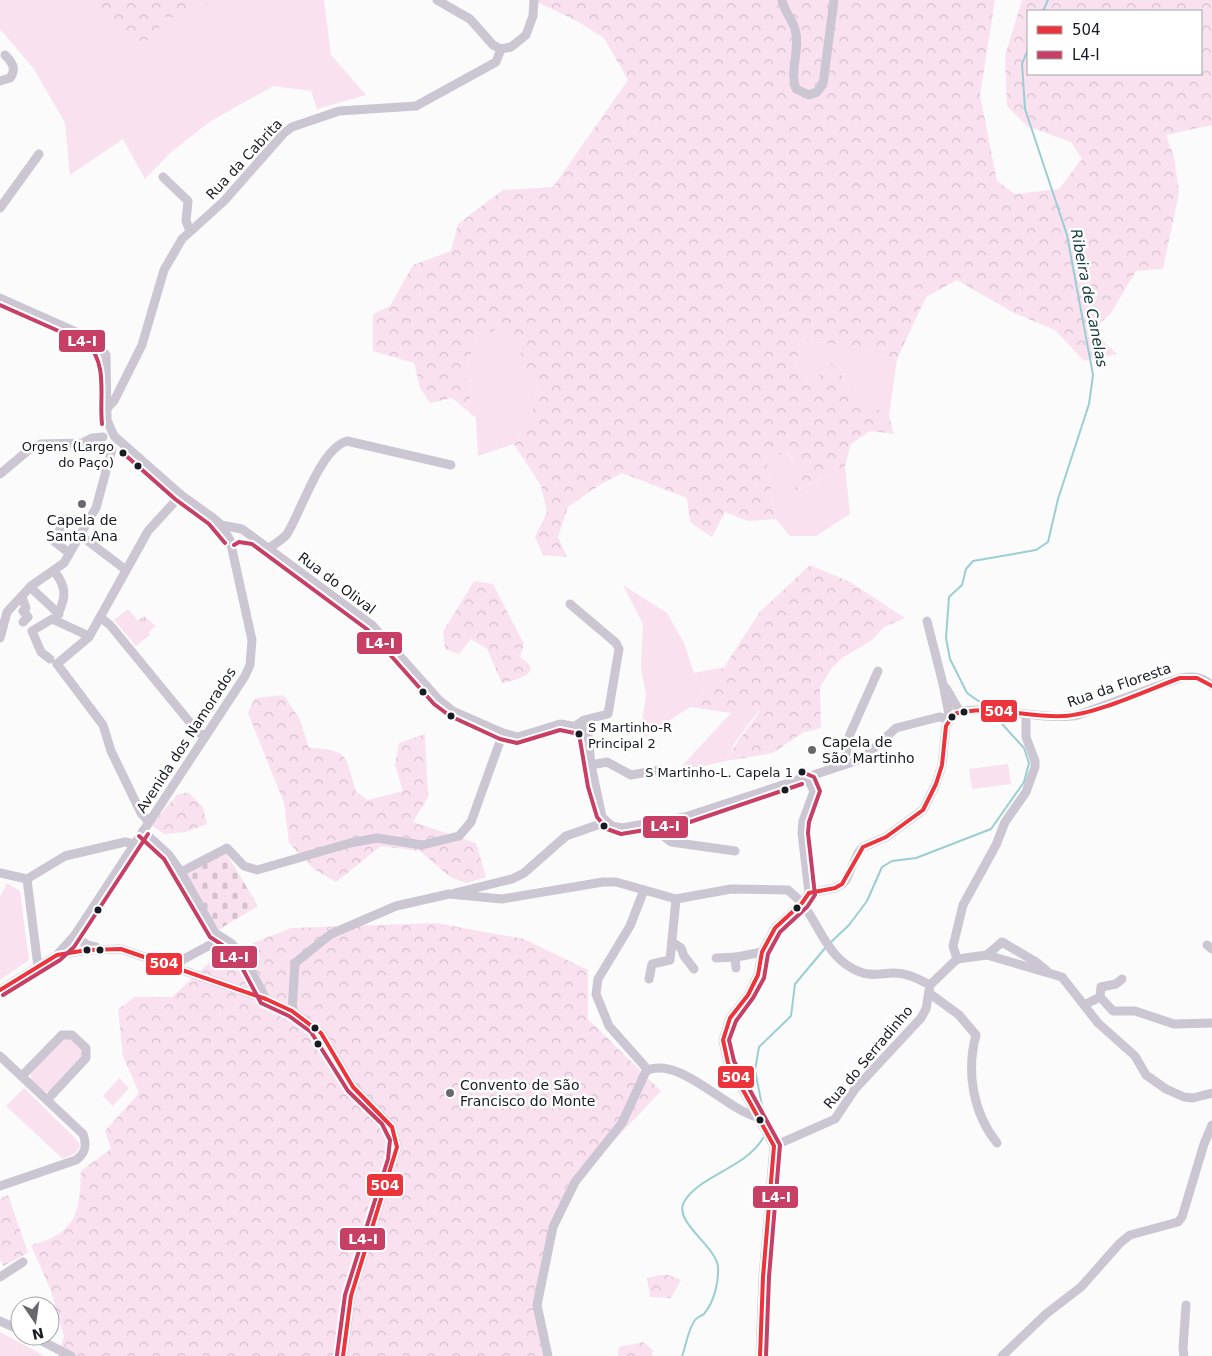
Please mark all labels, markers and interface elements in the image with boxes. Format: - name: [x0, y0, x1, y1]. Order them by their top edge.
- legend: [1027, 10, 1202, 75]
- text: 504: [1072, 21, 1101, 39]
- text: L4-I: [1072, 46, 1100, 64]
- street label: Rua da Cabrita: [203, 116, 285, 202]
- water label: Ribeira de Canelas: [1067, 227, 1111, 369]
- line badge: L4-I: [58, 329, 106, 353]
- text: L4-I: [67, 333, 97, 349]
- place label: Orgens (Largo do Paço): [22, 439, 114, 470]
- marker: Orgens (Largo do Paço): [118, 448, 128, 458]
- unlabelled marker: [133, 461, 143, 471]
- marker: Capela de Santa Ana: [76, 498, 88, 510]
- place label: Capela de Santa Ana: [46, 512, 118, 544]
- street label: Rua do Olival: [295, 549, 379, 617]
- line badge: L4-I: [356, 631, 403, 655]
- text: L4-I: [365, 635, 395, 651]
- street label: Rua da Floresta: [1065, 660, 1173, 710]
- street label: Avenida dos Namorados: [133, 664, 239, 816]
- unlabelled marker: [418, 687, 428, 697]
- line badge: 504: [980, 699, 1018, 723]
- text: 504: [984, 703, 1014, 719]
- unlabelled marker: [959, 707, 969, 717]
- unlabelled marker: [446, 711, 456, 721]
- unlabelled marker: [947, 712, 957, 722]
- place label: S Martinho-R Principal 2: [588, 720, 672, 751]
- marker: S Martinho-R Principal 2: [574, 729, 584, 739]
- place label: Capela de São Martinho: [822, 734, 915, 766]
- marker: Capela de São Martinho: [806, 744, 818, 756]
- place label: S Martinho-L. Capela 1: [645, 765, 793, 780]
- marker: S Martinho-L. Capela 1: [797, 767, 807, 777]
- unlabelled marker: [780, 785, 790, 795]
- line badge: L4-I: [642, 815, 689, 839]
- text: L4-I: [650, 818, 680, 834]
- unlabelled marker: [599, 821, 609, 831]
- unlabelled marker: [792, 903, 802, 913]
- unlabelled marker: [93, 905, 103, 915]
- unlabelled marker: [82, 945, 92, 955]
- unlabelled marker: [95, 945, 105, 955]
- line badge: L4-I: [211, 945, 258, 969]
- text: L4-I: [219, 949, 249, 965]
- line badge: 504: [145, 952, 183, 976]
- text: 504: [149, 955, 179, 971]
- street label: Rua do Serradinho: [820, 1002, 916, 1112]
- unlabelled marker: [310, 1023, 320, 1033]
- unlabelled marker: [313, 1039, 323, 1049]
- line badge: 504: [717, 1065, 755, 1089]
- text: 504: [721, 1069, 751, 1085]
- place label: Convento de São Francisco do Monte: [460, 1077, 595, 1109]
- marker: Convento de São Francisco do Monte: [444, 1087, 456, 1099]
- unlabelled marker: [755, 1115, 765, 1125]
- line badge: 504: [366, 1173, 404, 1197]
- text: 504: [370, 1177, 400, 1193]
- line badge: L4-I: [752, 1185, 799, 1209]
- text: L4-I: [761, 1189, 791, 1205]
- line badge: L4-I: [339, 1227, 386, 1251]
- text: L4-I: [348, 1231, 378, 1247]
- north arrow: [10, 1296, 60, 1346]
- text: N: [30, 1325, 45, 1343]

